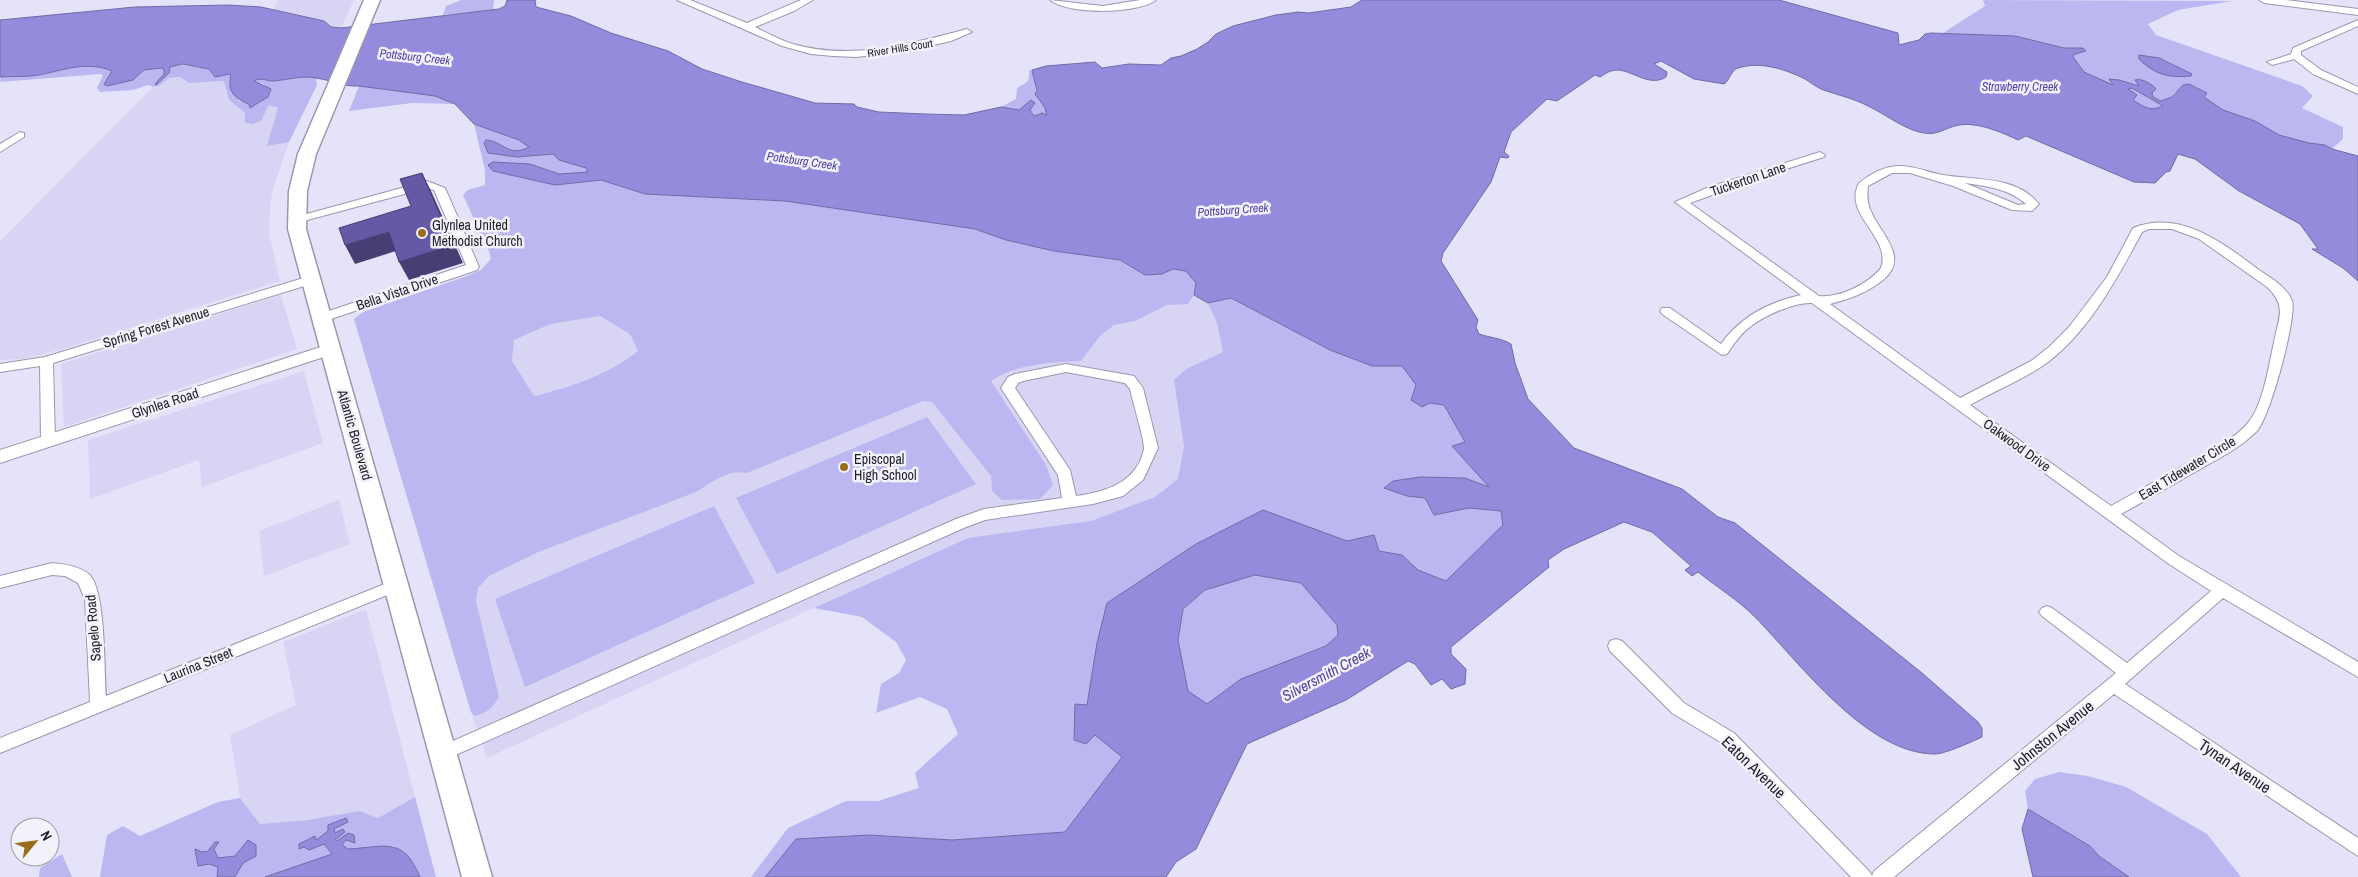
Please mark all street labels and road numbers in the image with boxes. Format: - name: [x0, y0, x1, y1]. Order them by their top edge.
- street label: River Hills Court: [866, 36, 934, 60]
- street label: Tuckerton Lane: [1708, 158, 1788, 200]
- street label: Bella Vista Drive: [354, 270, 440, 314]
- street label: Spring Forest Avenue: [101, 302, 211, 352]
- street label: Glynlea Road: [129, 384, 201, 422]
- street label: Atlantic Boulevard: [333, 387, 376, 482]
- street label: Oakwood Drive: [1980, 414, 2054, 476]
- street label: East Tidewater Circle: [2135, 432, 2239, 504]
- street label: Sapelo Road: [81, 594, 105, 662]
- street label: Laurina Street: [161, 643, 235, 687]
- street label: Johnston Avenue: [2006, 695, 2098, 775]
- street label: Eaton Avenue: [1717, 731, 1791, 803]
- street label: Tynan Avenue: [2194, 734, 2276, 798]

